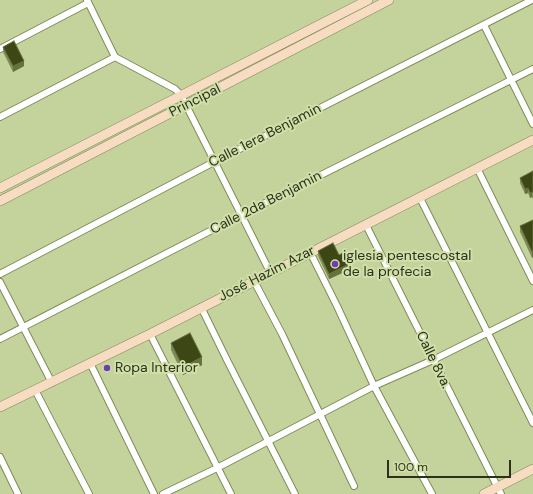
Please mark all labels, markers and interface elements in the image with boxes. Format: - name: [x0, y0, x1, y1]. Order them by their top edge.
- street label: Principal: [166, 81, 224, 121]
- street label: Calle 1era Benjamin: [206, 100, 324, 172]
- street label: Calle 2da Benjamin: [207, 168, 325, 238]
- street label: José Hazim Azar: [216, 243, 318, 305]
- place label: iglesia pentescostal de la profecia: [343, 248, 471, 280]
- marker: iglesia pentescostal de la profecia: [330, 259, 340, 269]
- street label: Calle 8va.: [412, 329, 454, 391]
- place label: Ropa Interior: [115, 360, 198, 376]
- marker: Ropa Interior: [102, 363, 112, 373]
- scale bar: [389, 452, 513, 478]
- text: 100 m: [394, 459, 428, 475]

